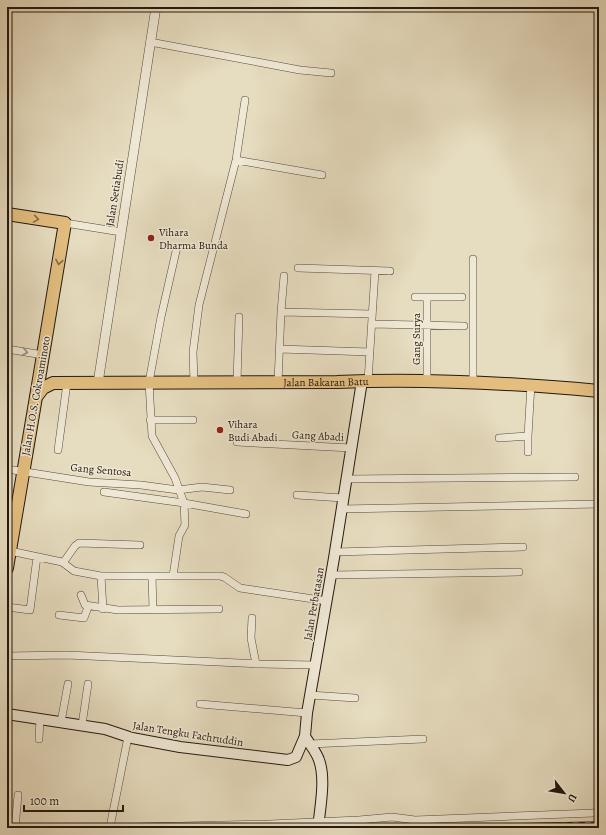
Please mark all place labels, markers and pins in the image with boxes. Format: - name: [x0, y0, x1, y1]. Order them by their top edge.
- place label: Vihara Dharma Bunda: [158, 225, 229, 253]
- marker: Vihara Dharma Bunda: [146, 233, 156, 243]
- place label: Vihara Budi Abadi: [227, 417, 278, 445]
- marker: Vihara Budi Abadi: [215, 425, 225, 435]

